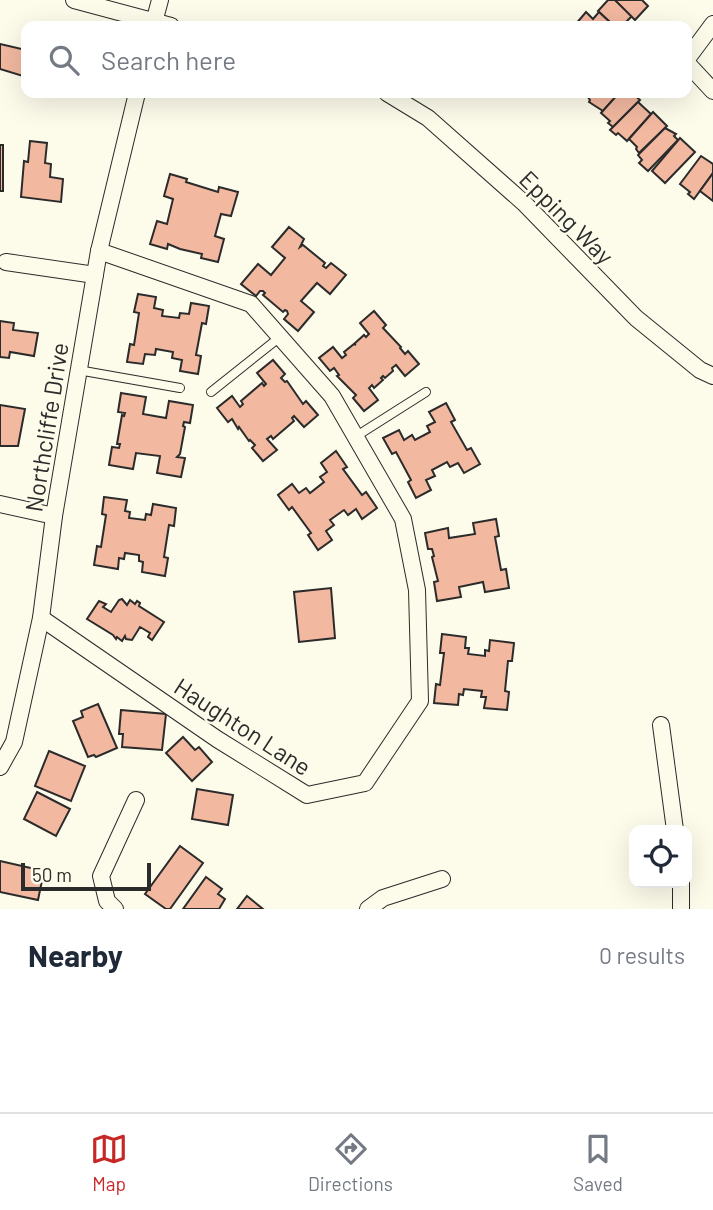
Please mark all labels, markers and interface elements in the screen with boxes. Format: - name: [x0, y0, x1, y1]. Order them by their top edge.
- search box: [21, 21, 692, 98]
- icon: search: [45, 41, 83, 79]
- text: Search here: [101, 44, 236, 75]
- street label: Epping Way: [514, 164, 620, 270]
- street label: Northcliffe Drive: [18, 340, 74, 514]
- street label: Haughton Lane: [169, 671, 317, 781]
- map controls: [629, 825, 692, 888]
- button: locate: [629, 825, 692, 888]
- scale bar: [21, 860, 150, 892]
- text: 50 m: [32, 863, 72, 886]
- text: Nearby: [28, 937, 123, 973]
- text: 0 results: [599, 941, 685, 969]
- tab: Map: [90, 1130, 128, 1195]
- tab: Directions: [308, 1130, 393, 1195]
- tab: Saved: [573, 1130, 623, 1195]

